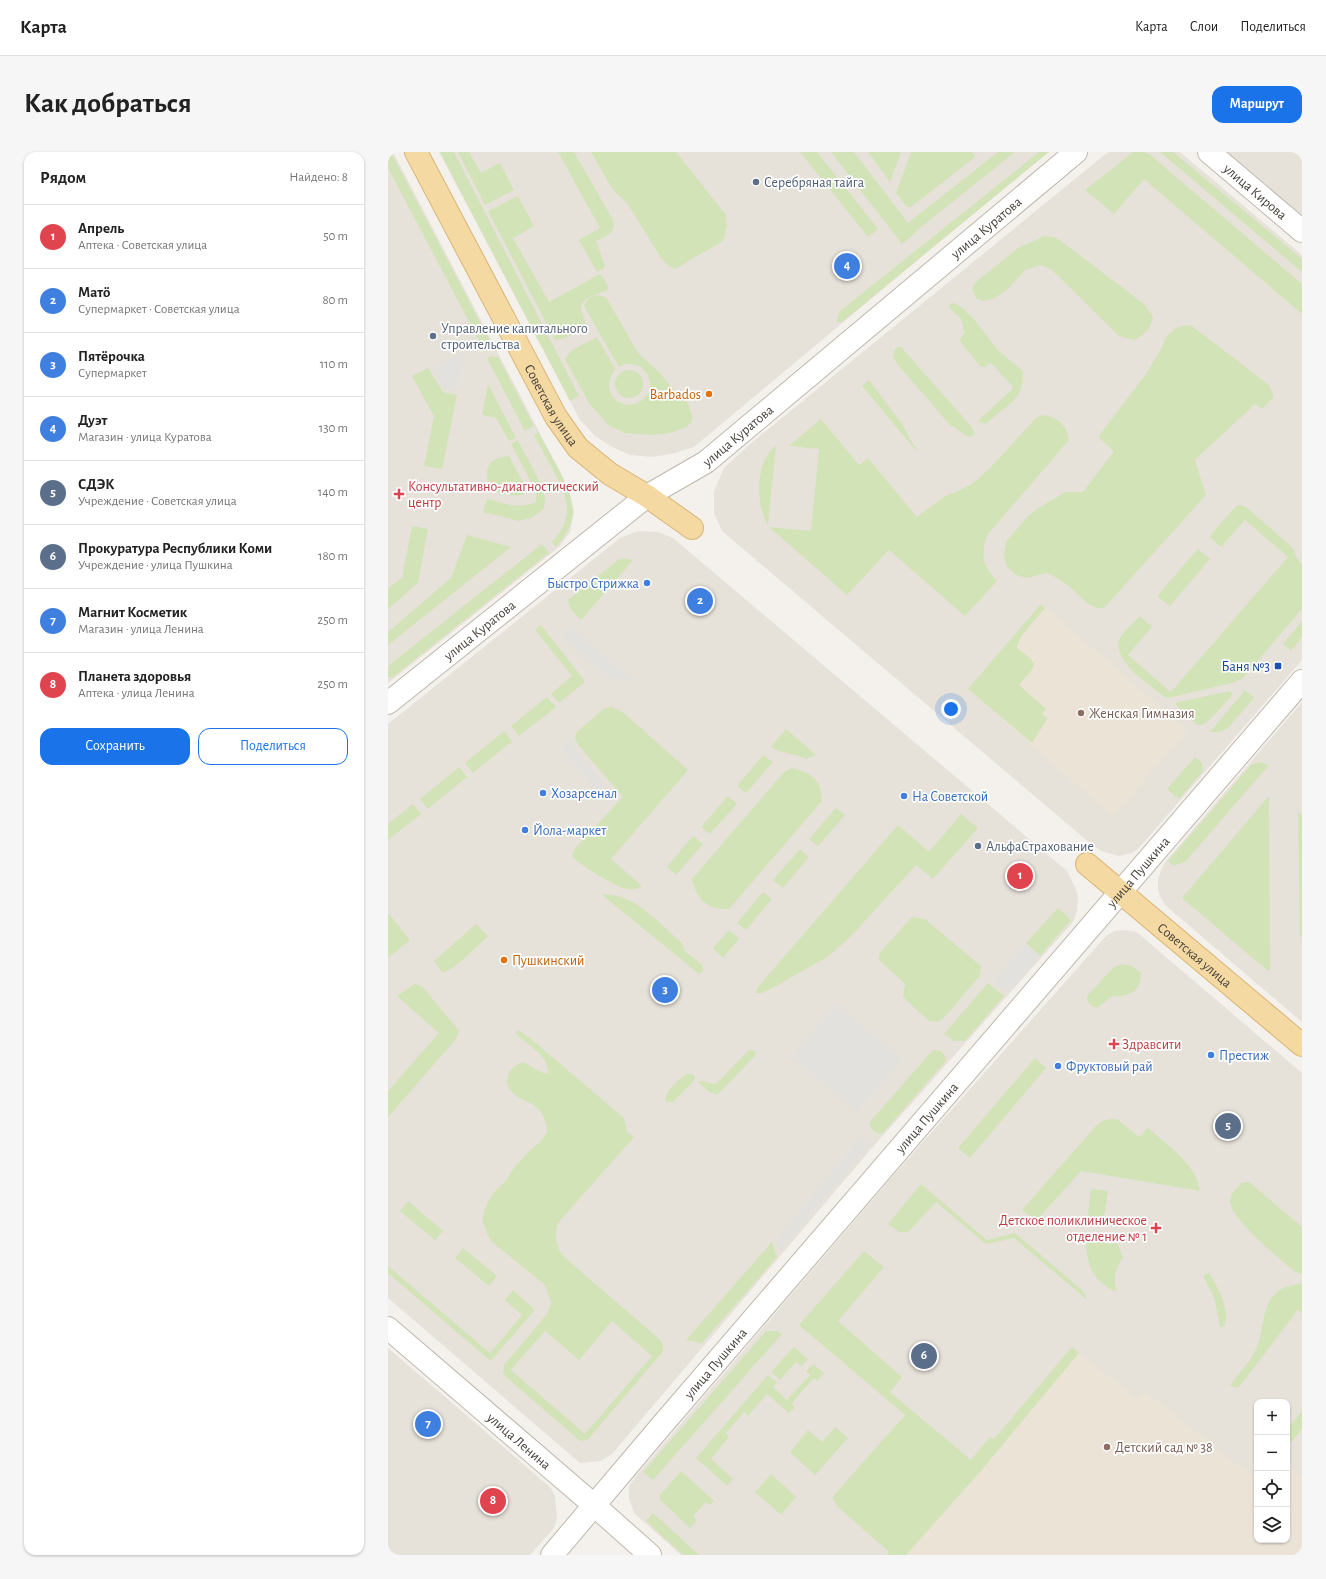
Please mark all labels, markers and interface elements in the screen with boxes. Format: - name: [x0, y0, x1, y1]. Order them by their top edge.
- text: Карта: [20, 18, 67, 37]
- text: Карта: [1135, 20, 1168, 34]
- text: Слои: [1190, 20, 1218, 34]
- text: Поделиться: [1240, 20, 1306, 34]
- button: Маршрут: [1212, 86, 1302, 123]
- text: Как добраться: [24, 90, 192, 118]
- street label: улица Кирова: [1220, 161, 1289, 223]
- text: Рядом: [40, 169, 86, 186]
- text: Найдено: 8: [289, 171, 348, 184]
- place label: Серебряная тайга: [764, 176, 865, 190]
- marker: Серебряная тайга: [751, 177, 761, 187]
- street label: улица Куратова: [948, 194, 1025, 262]
- text: Апрель: [78, 221, 124, 236]
- text: 1: [51, 230, 55, 243]
- text: 50 m: [323, 230, 348, 243]
- text: Аптека · Советская улица: [78, 239, 207, 252]
- pin: 4: [834, 251, 860, 281]
- text: Матӧ: [78, 285, 110, 300]
- text: 2: [50, 294, 56, 307]
- text: 80 m: [322, 294, 348, 307]
- text: Супермаркет · Советская улица: [78, 303, 240, 316]
- place label: Управление капитального строительства: [441, 322, 588, 352]
- marker: Управление капитального строительства: [428, 331, 438, 341]
- text: Пятёрочка: [78, 349, 145, 364]
- text: 3: [50, 358, 56, 371]
- text: 110 m: [320, 358, 348, 371]
- street label: Советская улица: [521, 362, 581, 449]
- text: Супермаркет: [78, 367, 147, 380]
- place label: Barbados: [650, 388, 701, 402]
- marker: Barbados: [704, 389, 714, 399]
- street label: улица Куратова: [700, 402, 777, 470]
- text: Дуэт: [78, 413, 107, 428]
- text: 4: [50, 422, 56, 435]
- text: 130 m: [319, 422, 348, 435]
- text: Магазин · улица Куратова: [78, 431, 212, 444]
- text: СДЭК: [78, 477, 114, 492]
- place label: Консультативно-диагностический центр: [408, 480, 599, 510]
- text: 5: [50, 486, 56, 499]
- text: 140 m: [318, 486, 348, 499]
- marker: Консультативно-диагностический центр: [393, 488, 405, 500]
- text: Учреждение · Советская улица: [78, 495, 237, 508]
- text: Прокуратура Республики Коми: [78, 541, 272, 556]
- text: 6: [50, 550, 56, 563]
- text: 180 m: [318, 550, 348, 563]
- text: Учреждение · улица Пушкина: [78, 559, 233, 572]
- place label: Быстро Стрижка: [547, 577, 640, 591]
- marker: Быстро Стрижка: [642, 578, 652, 588]
- pin: 2: [687, 586, 713, 616]
- street label: улица Куратова: [441, 598, 519, 664]
- text: Магнит Косметик: [78, 605, 187, 620]
- text: 7: [50, 614, 56, 627]
- text: 250 m: [317, 614, 348, 627]
- text: Магазин · улица Ленина: [78, 623, 204, 636]
- place label: Баня №3: [1222, 660, 1270, 674]
- marker: Баня №3: [1273, 661, 1283, 671]
- text: Планета здоровья: [78, 669, 191, 684]
- text: 8: [50, 678, 56, 691]
- text: 250 m: [317, 678, 348, 691]
- text: Аптека · улица Ленина: [78, 687, 195, 700]
- your location: [941, 699, 961, 719]
- place label: Женская Гимназия: [1089, 707, 1195, 721]
- marker: Женская Гимназия: [1076, 708, 1086, 718]
- button: Сохранить: [40, 728, 190, 765]
- button: Поделиться: [198, 728, 348, 765]
- place label: Хозарсенал: [551, 787, 617, 801]
- marker: Хозарсенал: [538, 788, 548, 798]
- place label: На Советской: [912, 790, 988, 804]
- marker: На Советской: [899, 791, 909, 801]
- place label: Йола-маркет: [533, 823, 607, 838]
- marker: Йола-маркет: [520, 825, 530, 835]
- street label: улица Пушкина: [1104, 834, 1173, 911]
- place label: АльфаСтрахование: [986, 840, 1094, 854]
- marker: АльфаСтрахование: [973, 841, 983, 851]
- pin: 1: [1007, 861, 1033, 891]
- street label: Советская улица: [1154, 921, 1234, 991]
- place label: Пушкинский: [512, 954, 584, 968]
- marker: Пушкинский: [499, 955, 509, 965]
- pin: 3: [652, 975, 678, 1005]
- place label: Здравсити: [1122, 1038, 1181, 1052]
- marker: Здравсити: [1109, 1039, 1119, 1049]
- place label: Престиж: [1219, 1049, 1269, 1063]
- marker: Престиж: [1206, 1050, 1216, 1060]
- place label: Фруктовый рай: [1066, 1060, 1153, 1074]
- marker: Фруктовый рай: [1053, 1061, 1063, 1071]
- street label: улица Пушкина: [893, 1080, 962, 1157]
- pin: 5: [1215, 1111, 1241, 1141]
- place label: Детское поликлиническое отделение № 1: [999, 1214, 1147, 1244]
- marker: Детское поликлиническое отделение № 1: [1150, 1222, 1162, 1234]
- street label: улица Пушкина: [681, 1325, 750, 1402]
- pin: 6: [911, 1341, 937, 1371]
- map controls: [1254, 1399, 1290, 1543]
- button: +: [1254, 1399, 1290, 1435]
- pin: 7: [415, 1409, 441, 1439]
- street label: улица Ленина: [483, 1410, 553, 1473]
- button: −: [1254, 1435, 1290, 1471]
- place label: Детский сад № 38: [1115, 1441, 1213, 1455]
- marker: Детский сад № 38: [1102, 1442, 1112, 1452]
- button: locate: [1254, 1471, 1290, 1507]
- pin: 8: [480, 1486, 506, 1516]
- button: layers: [1254, 1507, 1290, 1543]

